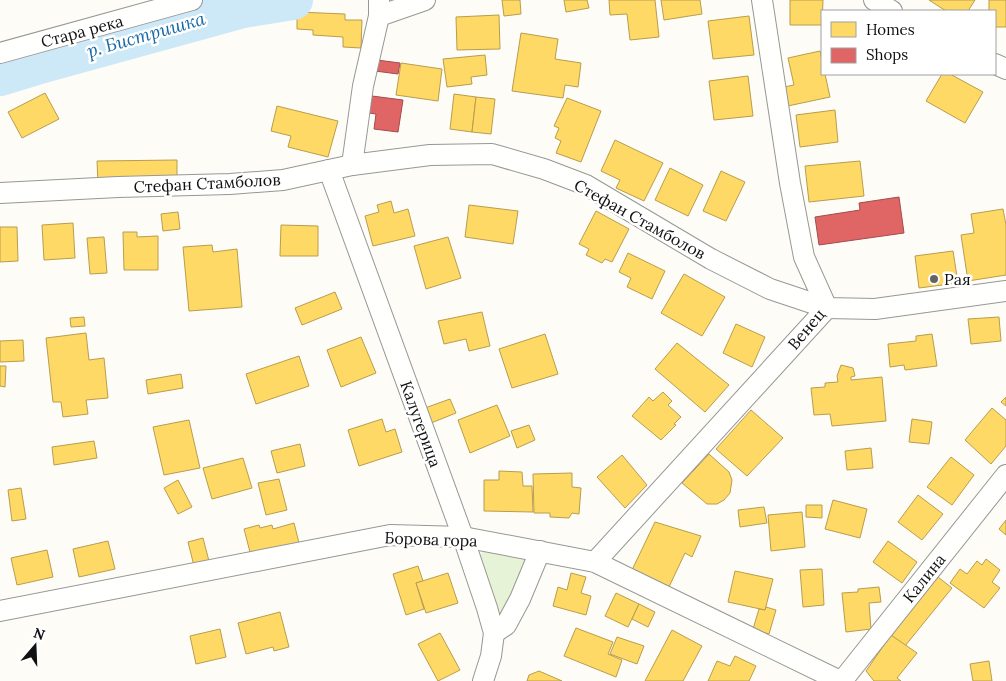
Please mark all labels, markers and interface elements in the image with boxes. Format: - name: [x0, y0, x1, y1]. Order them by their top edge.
- water label: р. Бистришка: [84, 7, 208, 62]
- street label: Стара река: [39, 10, 125, 52]
- legend: [821, 10, 996, 75]
- text: Homes: [866, 20, 915, 39]
- text: Shops: [866, 45, 908, 64]
- street label: Стефан Стамболов: [133, 169, 281, 197]
- street label: Стефан Стамболов: [571, 175, 709, 263]
- place label: Рая: [944, 269, 971, 289]
- marker: Рая: [928, 273, 940, 285]
- street label: Венец: [783, 304, 829, 353]
- street label: Калугерица: [396, 378, 446, 470]
- street label: Борова гора: [384, 527, 478, 551]
- street label: Калина: [898, 550, 950, 606]
- north arrow: [10, 621, 60, 671]
- text: N: [31, 623, 47, 644]

